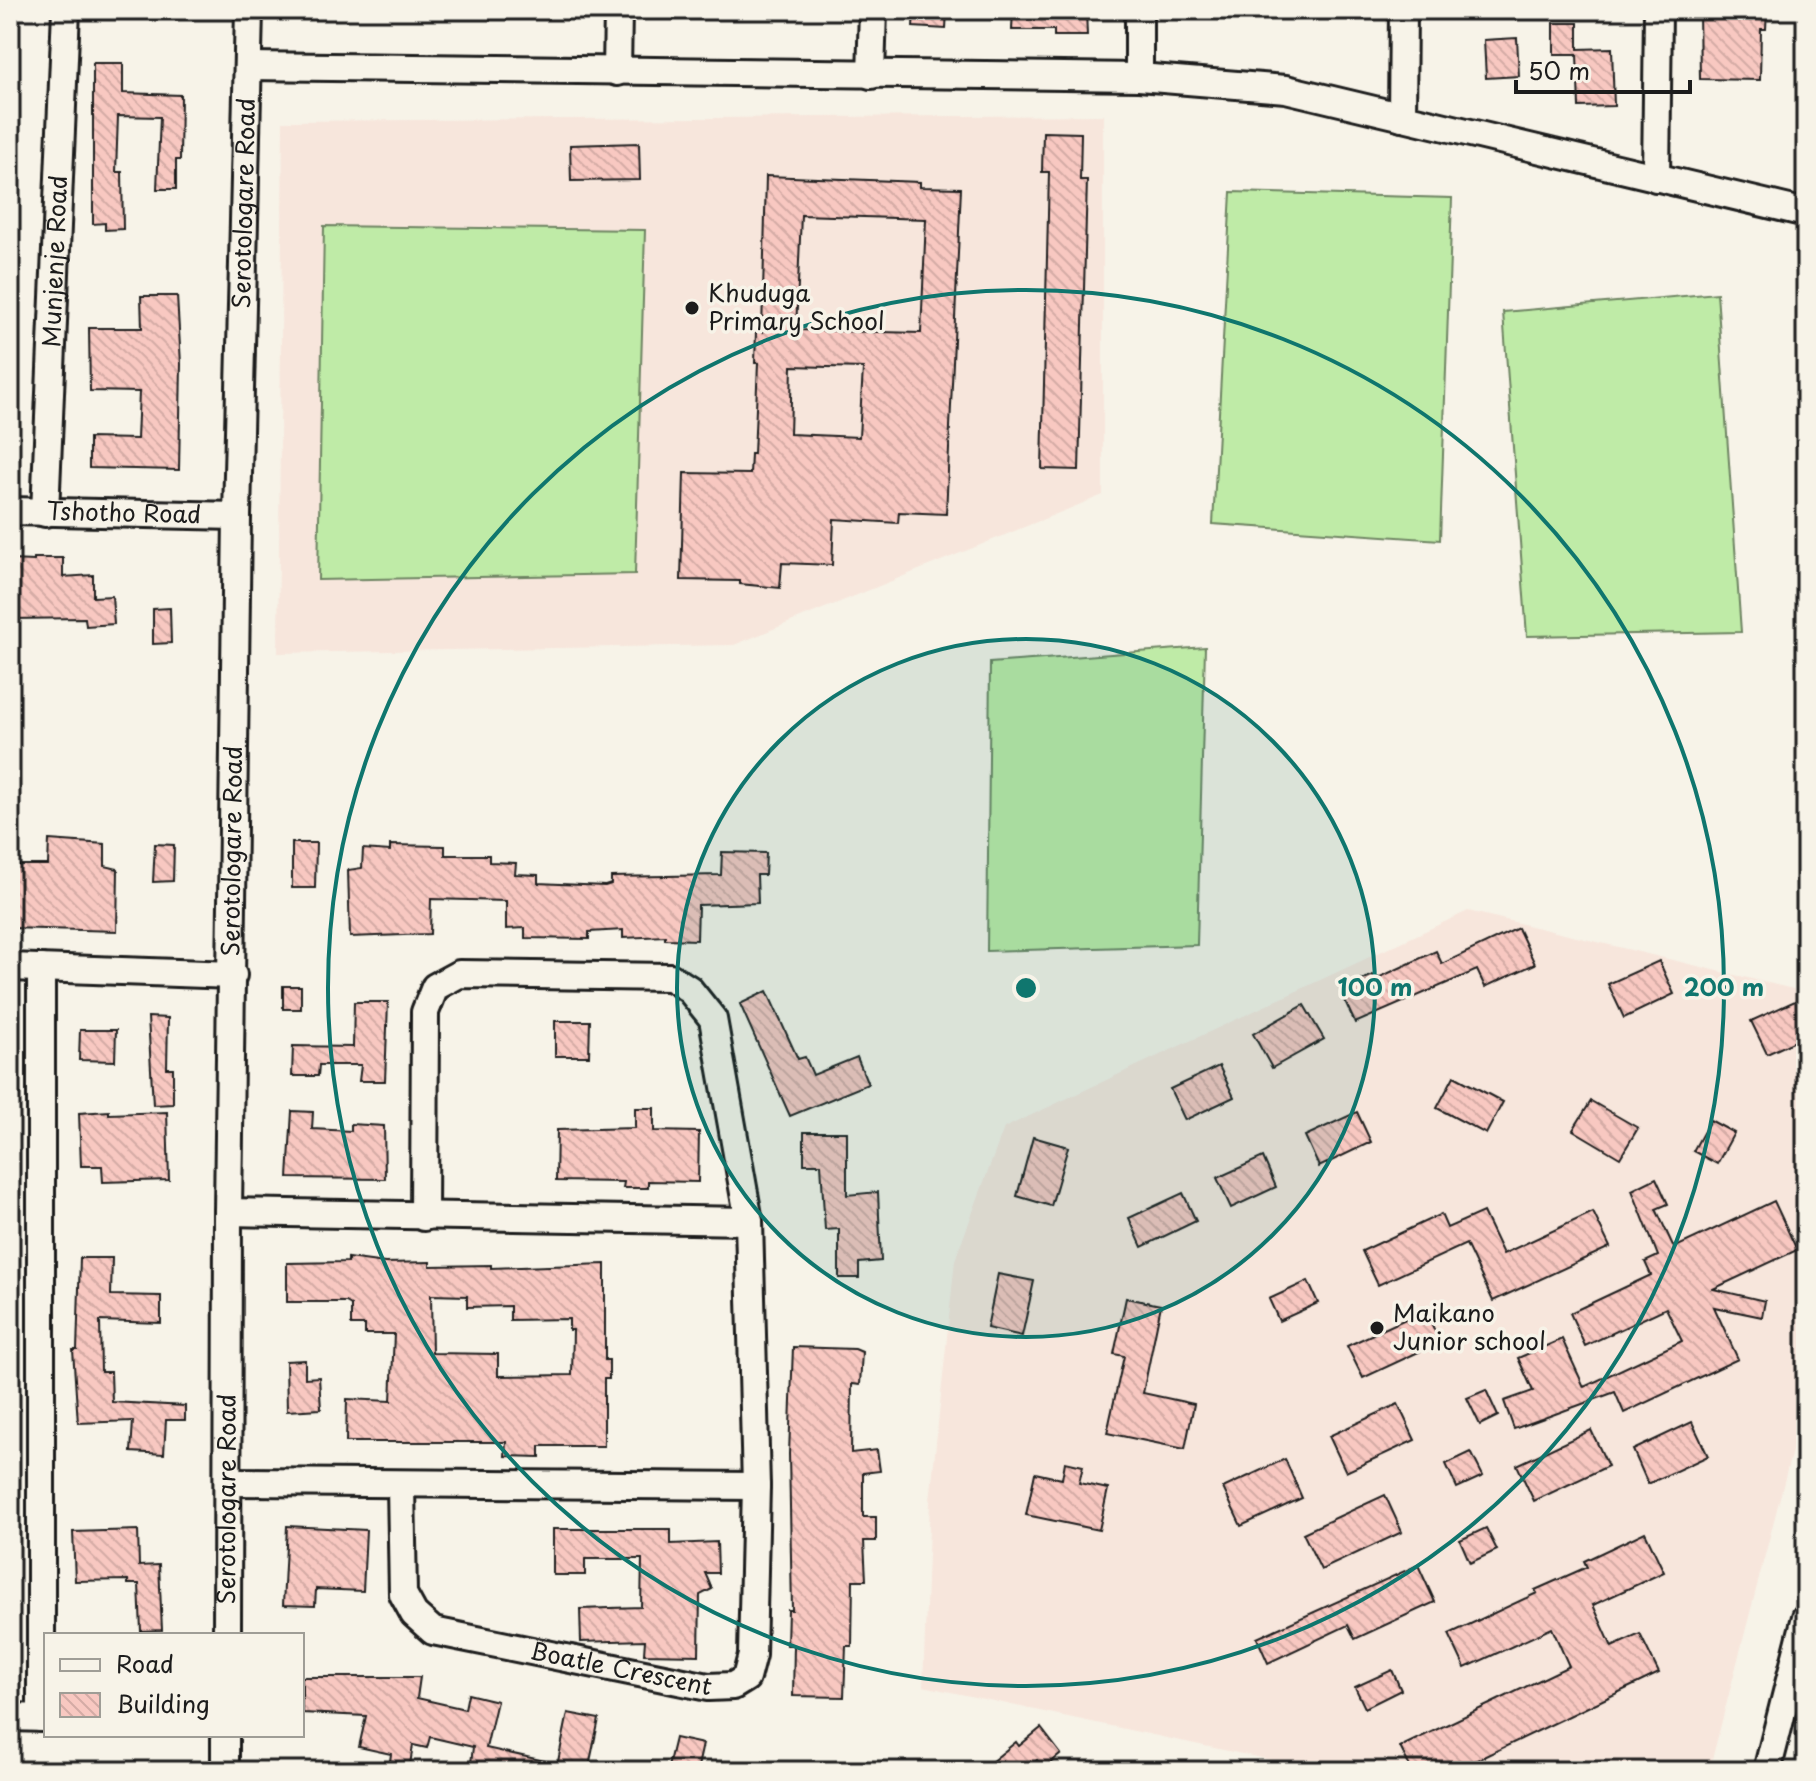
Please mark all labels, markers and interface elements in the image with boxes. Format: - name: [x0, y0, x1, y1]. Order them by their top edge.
- scale bar: [1516, 44, 1690, 94]
- text: 50 m: [1528, 52, 1590, 88]
- street label: Serotologare Road: [222, 97, 263, 309]
- street label: Munjenje Road: [32, 174, 75, 348]
- place label: Khuduga Primary School: [708, 274, 885, 338]
- marker: Khuduga Primary School: [683, 299, 701, 317]
- street label: Tshotho Road: [46, 492, 202, 531]
- street label: Serotologare Road: [211, 745, 250, 957]
- text: 100 m: [1338, 968, 1412, 1004]
- text: 200 m: [1684, 968, 1764, 1004]
- centre of rings: [1012, 974, 1040, 1002]
- place label: Maikano Junior school: [1393, 1294, 1546, 1358]
- marker: Maikano Junior school: [1368, 1319, 1386, 1337]
- street label: Serotologare Road: [207, 1394, 244, 1604]
- street label: Boatle Crescent: [527, 1631, 716, 1703]
- legend: [44, 1633, 304, 1737]
- text: Road: [116, 1645, 174, 1681]
- text: Building: [116, 1685, 210, 1721]

